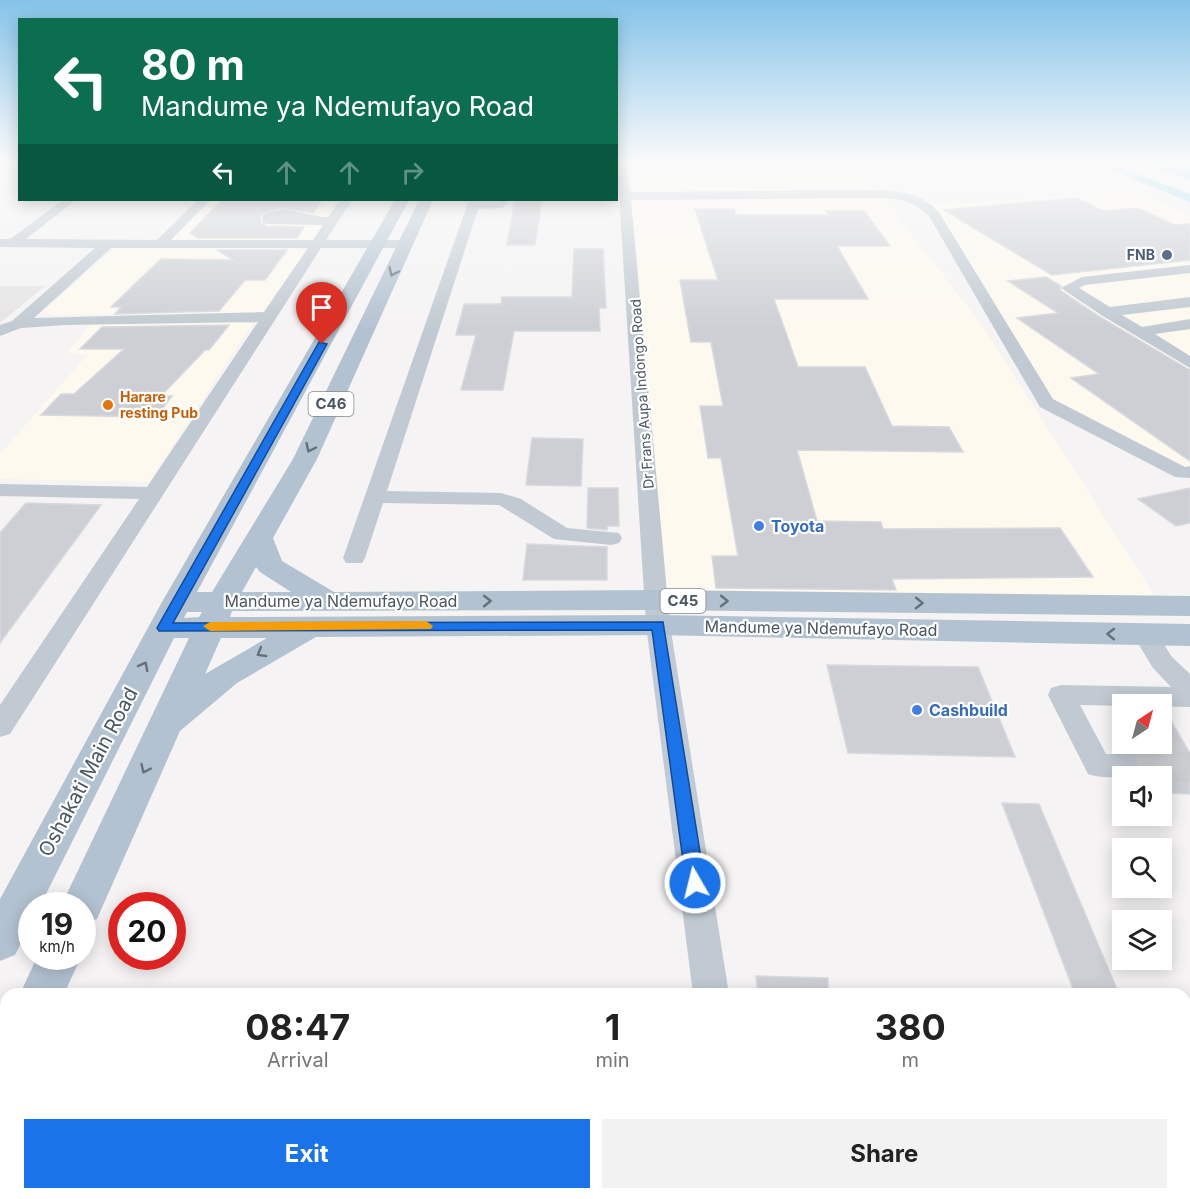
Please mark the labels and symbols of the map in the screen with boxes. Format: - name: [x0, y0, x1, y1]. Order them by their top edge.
- place label: FNB: [1127, 246, 1155, 263]
- marker: FNB: [1160, 248, 1174, 262]
- one-way arrow: [388, 265, 400, 276]
- pin: [296, 282, 347, 344]
- street label: Dr Frans Aupa Indongo Road: [626, 299, 657, 490]
- place label: Harare resting Pub: [120, 388, 198, 421]
- road number: C46: [308, 392, 354, 416]
- marker: Harare resting Pub: [101, 398, 115, 412]
- one-way arrow: [306, 442, 318, 453]
- place label: Toyota: [771, 516, 824, 536]
- marker: Toyota: [752, 519, 766, 533]
- road number: C45: [660, 589, 706, 613]
- street label: Mandume ya Ndemufayo Road: [225, 591, 457, 611]
- one-way arrow: [483, 595, 492, 607]
- one-way arrow: [720, 595, 729, 607]
- one-way arrow: [915, 597, 924, 609]
- street label: Mandume ya Ndemufayo Road: [704, 616, 938, 640]
- one-way arrow: [1106, 628, 1115, 640]
- one-way arrow: [257, 646, 267, 657]
- one-way arrow: [136, 661, 148, 672]
- street label: Oshakati Main Road: [33, 683, 143, 861]
- north arrow: [1112, 694, 1172, 754]
- place label: Cashbuild: [929, 700, 1008, 720]
- marker: Cashbuild: [910, 703, 924, 717]
- one-way arrow: [141, 763, 153, 774]
- position arrow: [663, 851, 727, 915]
- speed limit sign: 20: [108, 892, 186, 970]

